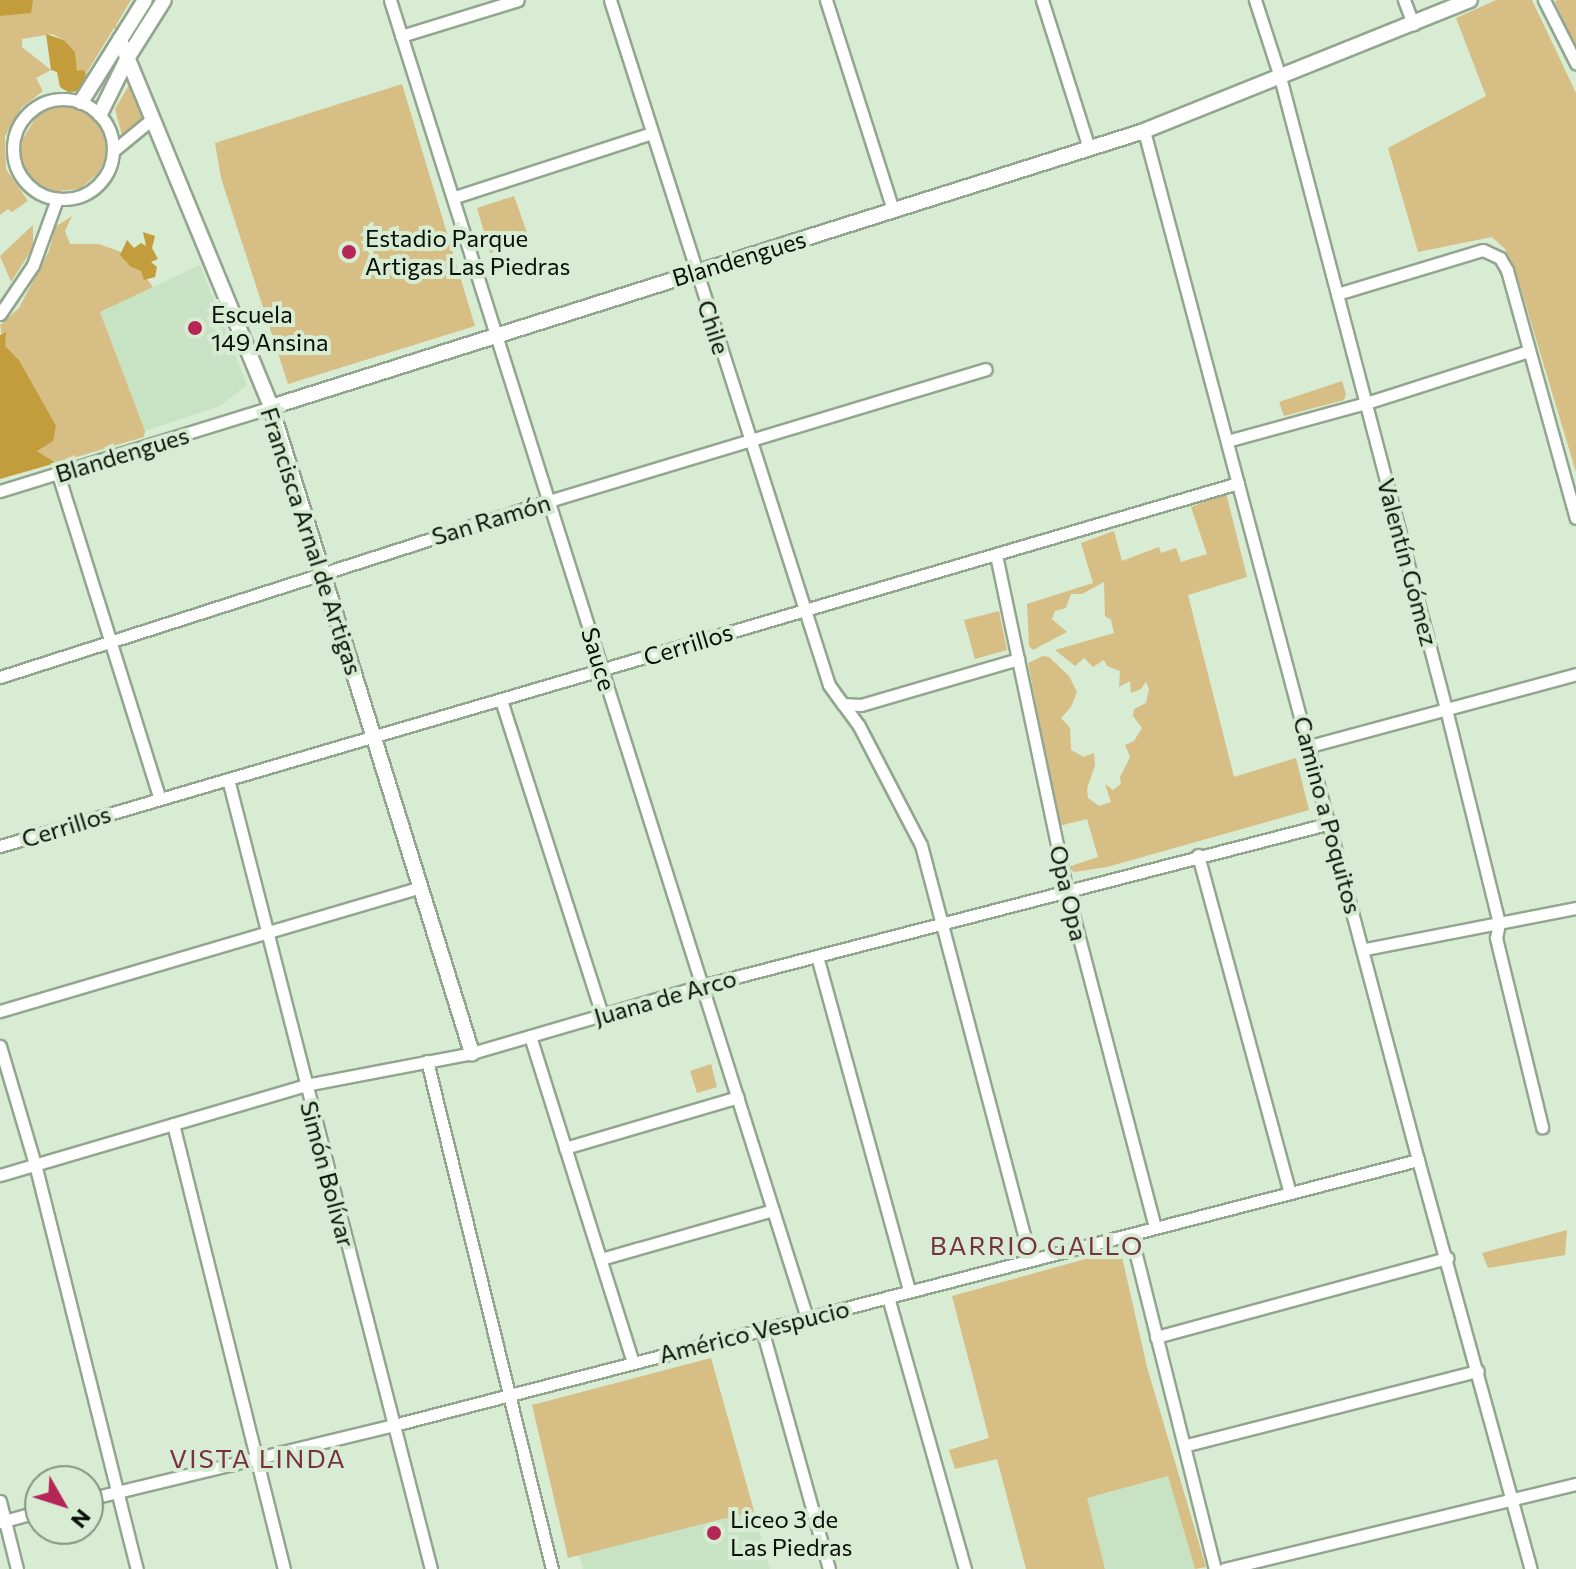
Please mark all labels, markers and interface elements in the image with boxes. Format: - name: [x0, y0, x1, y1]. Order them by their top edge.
- place label: Estadio Parque Artigas Las Piedras: [365, 224, 570, 280]
- street label: Blandengues: [669, 224, 809, 292]
- marker: Estadio Parque Artigas Las Piedras: [340, 243, 358, 261]
- street label: Chile: [692, 296, 736, 358]
- place label: Escuela 149 Ansina: [211, 300, 329, 356]
- marker: Escuela 149 Ansina: [186, 319, 204, 337]
- street label: Francisca Arnal de Artigas: [255, 404, 369, 678]
- street label: Blandengues: [52, 420, 192, 488]
- street label: Valentín Gómez: [1372, 475, 1444, 649]
- street label: San Ramón: [428, 487, 554, 551]
- street label: Cerrillos: [640, 617, 736, 671]
- street label: Sauce: [576, 624, 622, 694]
- street label: Camino a Poquitos: [1288, 713, 1368, 917]
- street label: Cerrillos: [18, 799, 114, 853]
- street label: Opa Opa: [1044, 842, 1094, 944]
- street label: Juana de Arco: [590, 963, 740, 1031]
- street label: Simón Bolívar: [295, 1098, 361, 1250]
- district label: BARRIO GALLO: [930, 1229, 1144, 1261]
- street label: Américo Vespucio: [656, 1293, 852, 1369]
- district label: VISTA LINDA: [169, 1442, 347, 1474]
- north arrow: [24, 1465, 104, 1545]
- text: N: [66, 1504, 97, 1534]
- place label: Liceo 3 de Las Piedras: [730, 1505, 852, 1561]
- marker: Liceo 3 de Las Piedras: [705, 1524, 723, 1542]

